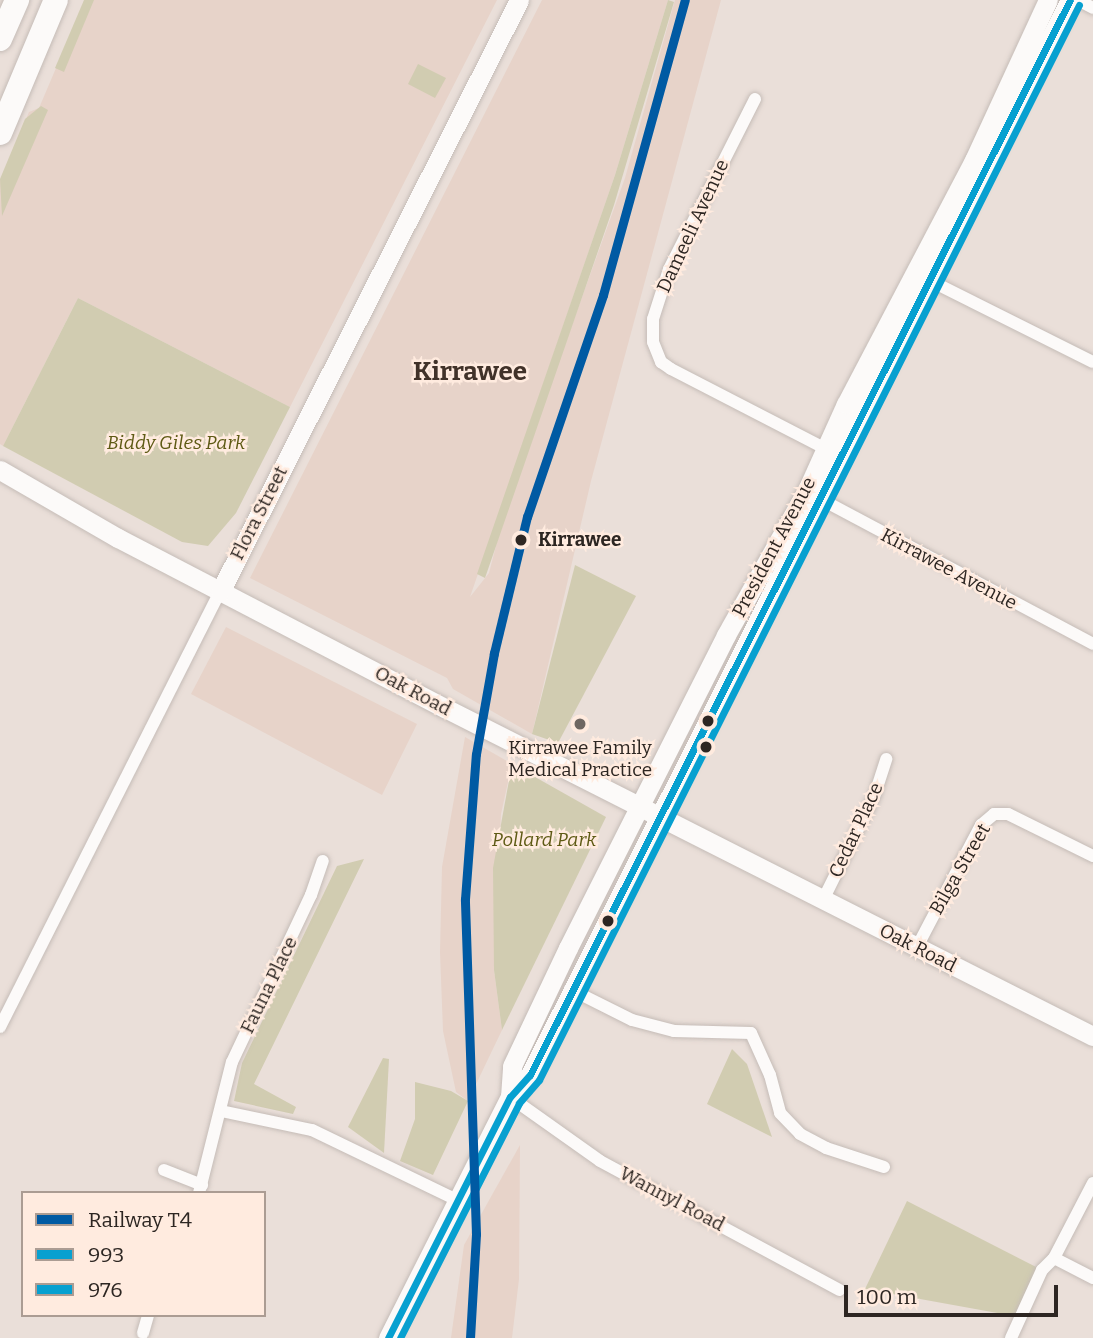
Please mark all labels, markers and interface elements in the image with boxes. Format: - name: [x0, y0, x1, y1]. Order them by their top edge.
- street label: Dameeli Avenue: [652, 156, 734, 296]
- district label: Kirrawee: [413, 356, 527, 388]
- park label: Biddy Giles Park: [107, 432, 245, 454]
- street label: Flora Street: [226, 462, 292, 564]
- street label: President Avenue: [727, 473, 821, 621]
- street label: Kirrawee Avenue: [877, 524, 1021, 614]
- marker: Kirrawee: [510, 529, 532, 551]
- place label: Kirrawee: [538, 529, 621, 551]
- street label: Oak Road: [371, 661, 455, 721]
- marker: Kirrawee Family Medical Practice: [570, 714, 590, 734]
- unlabelled marker: [701, 714, 715, 728]
- place label: Kirrawee Family Medical Practice: [508, 737, 652, 781]
- unlabelled marker: [699, 740, 713, 754]
- street label: Cedar Place: [824, 779, 888, 881]
- street label: Bilga Street: [925, 819, 995, 919]
- park label: Pollard Park: [492, 829, 596, 851]
- unlabelled marker: [601, 914, 615, 928]
- street label: Oak Road: [876, 919, 960, 977]
- street label: Fauna Place: [236, 933, 302, 1037]
- street label: Wannyl Road: [616, 1162, 728, 1236]
- legend: [21, 1191, 266, 1317]
- text: Railway T4: [88, 1207, 192, 1233]
- text: 993: [88, 1242, 124, 1268]
- scale bar: [848, 1272, 1062, 1316]
- text: 976: [88, 1277, 123, 1303]
- text: 100 m: [857, 1284, 917, 1310]

